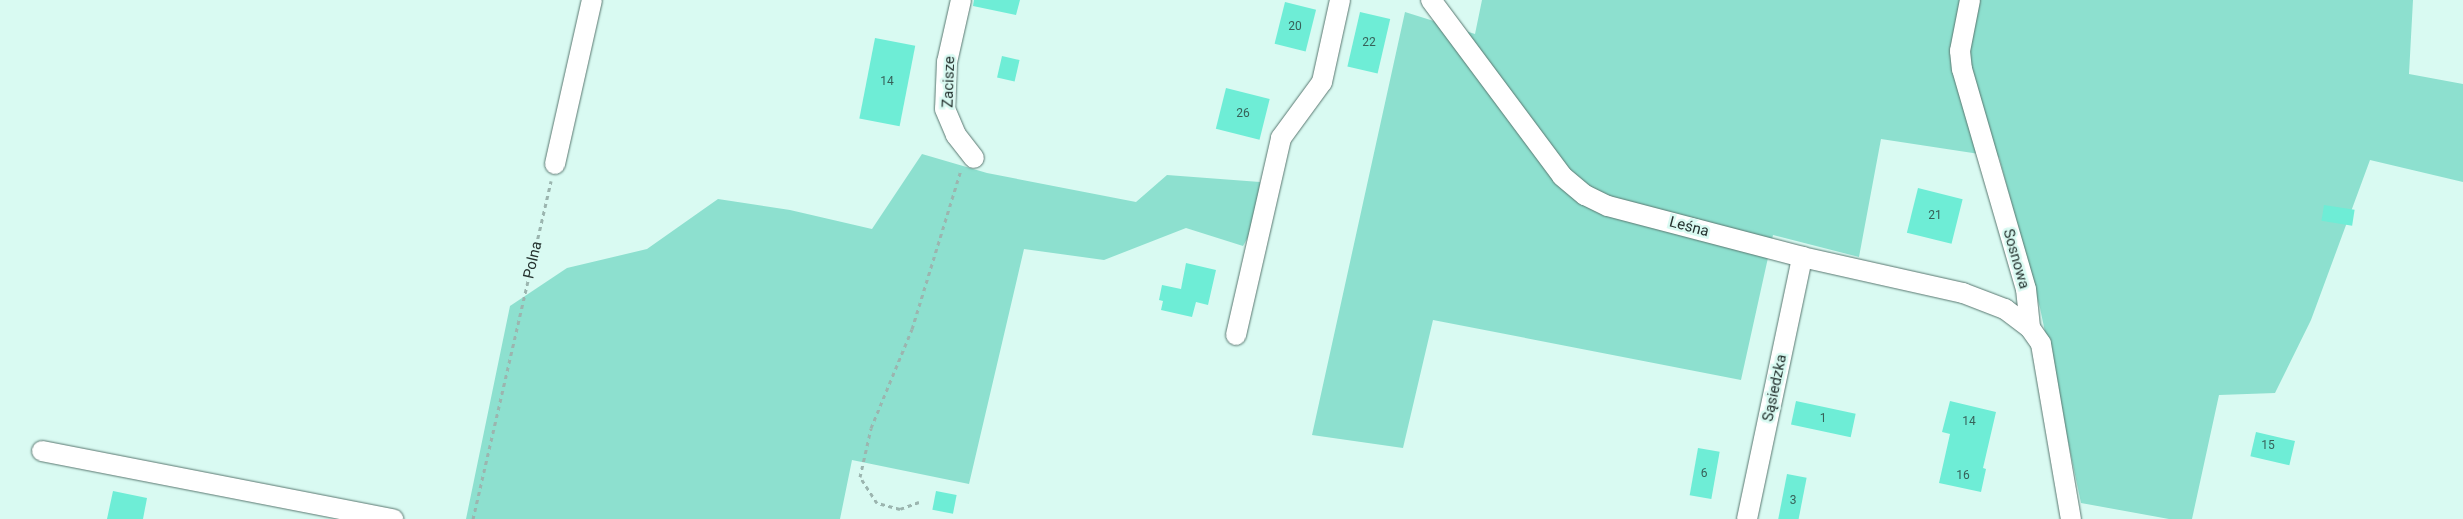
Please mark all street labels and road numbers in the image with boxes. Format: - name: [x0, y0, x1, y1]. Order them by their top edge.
- street label: Zacisze: [939, 56, 959, 108]
- street label: Leśna: [1667, 213, 1711, 241]
- street label: Sosnowa: [1999, 227, 2033, 291]
- street label: Polna: [520, 239, 546, 281]
- street label: Sąsiedzka: [1759, 353, 1791, 423]

